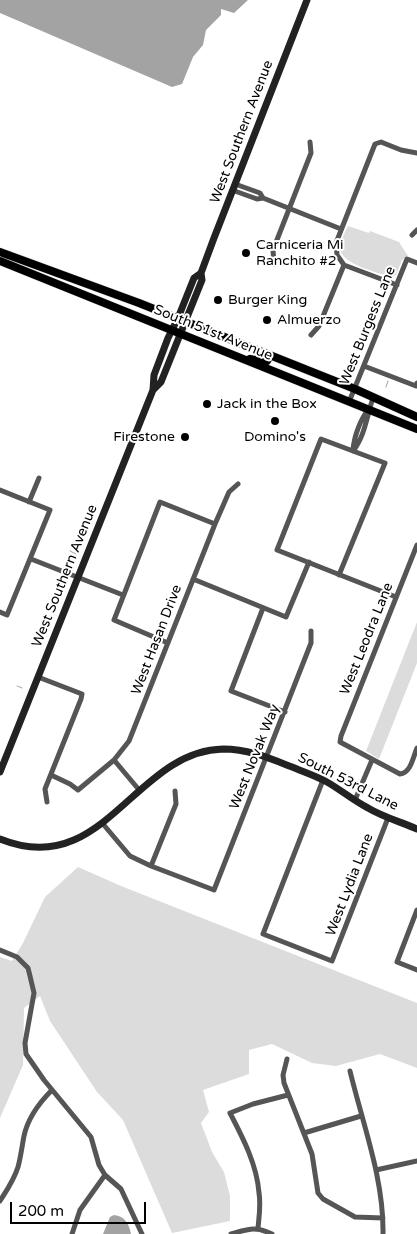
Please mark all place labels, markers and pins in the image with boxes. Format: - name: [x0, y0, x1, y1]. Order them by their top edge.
- place label: Carniceria Mi Ranchito #2: [256, 237, 344, 270]
- marker: Carniceria Mi Ranchito #2: [240, 247, 252, 259]
- place label: Burger King: [228, 292, 307, 308]
- marker: Burger King: [212, 294, 224, 306]
- place label: Almuerzo: [277, 312, 341, 328]
- marker: Almuerzo: [261, 314, 273, 326]
- place label: Jack in the Box: [217, 396, 317, 412]
- marker: Jack in the Box: [201, 398, 213, 410]
- marker: Domino's: [269, 415, 281, 427]
- place label: Firestone: [113, 429, 175, 445]
- place label: Domino's: [244, 429, 306, 445]
- marker: Firestone: [179, 431, 191, 443]

